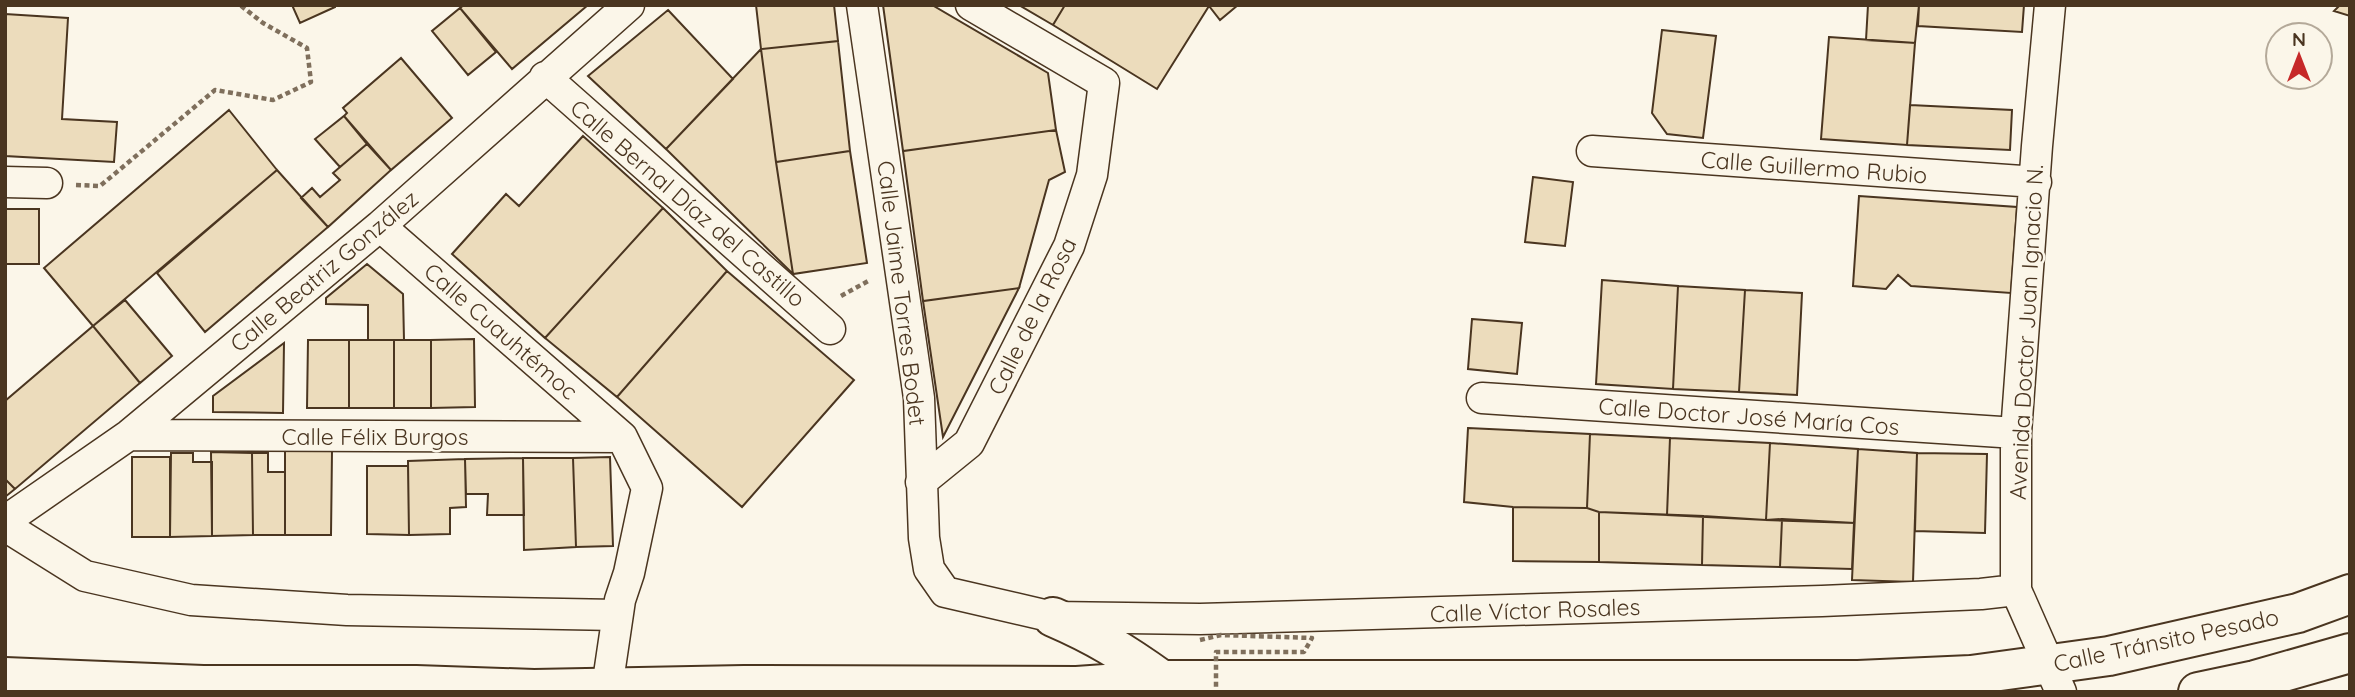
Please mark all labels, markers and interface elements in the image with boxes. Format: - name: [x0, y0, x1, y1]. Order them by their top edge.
- north arrow: [2264, 21, 2334, 91]
- text: N: [2292, 27, 2306, 51]
- street label: Calle Bernal Díaz del Castillo: [564, 93, 812, 313]
- street label: Calle Guillermo Rubio: [1700, 145, 1928, 189]
- street label: Calle Jaime Torres Bodet: [871, 159, 933, 427]
- street label: Avenida Doctor Juan Ignacio N.: [2003, 164, 2049, 500]
- street label: Calle Beatriz González: [224, 184, 424, 358]
- street label: Calle de la Rosa: [981, 233, 1083, 399]
- street label: Calle Cuauhtémoc: [418, 256, 584, 406]
- street label: Calle Doctor José María Cos: [1598, 391, 1900, 441]
- street label: Calle Félix Burgos: [281, 422, 469, 451]
- street label: Calle Víctor Rosales: [1429, 592, 1641, 628]
- street label: Calle Tránsito Pesado: [2051, 602, 2281, 678]

